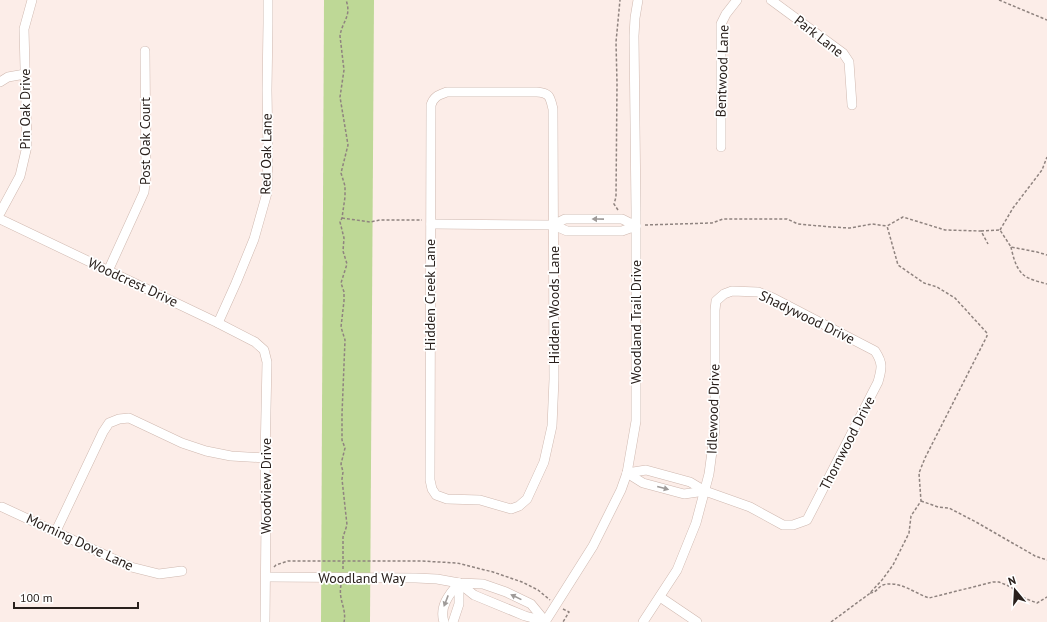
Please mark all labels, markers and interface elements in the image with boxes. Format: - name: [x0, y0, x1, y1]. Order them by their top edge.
- street label: Park Lane: [791, 11, 847, 61]
- street label: Bentwood Lane: [711, 24, 733, 118]
- street label: Pin Oak Drive: [16, 69, 34, 149]
- street label: Post Oak Court: [136, 97, 154, 185]
- street label: Red Oak Lane: [256, 113, 276, 195]
- one-way arrow: [591, 216, 604, 222]
- street label: Hidden Creek Lane: [421, 239, 439, 351]
- street label: Hidden Woods Lane: [545, 246, 563, 364]
- street label: Woodcrest Drive: [85, 253, 181, 311]
- street label: Woodland Trail Drive: [627, 260, 645, 384]
- street label: Shadywood Drive: [756, 286, 858, 348]
- street label: Idlewood Drive: [702, 363, 724, 455]
- street label: Thornwood Drive: [816, 393, 878, 493]
- street label: Woodview Drive: [257, 438, 275, 534]
- one-way arrow: [657, 485, 669, 491]
- street label: Morning Dove Lane: [24, 509, 136, 575]
- street label: Woodland Way: [318, 569, 406, 587]
- north arrow: [995, 570, 1035, 610]
- text: N: [1006, 573, 1018, 588]
- scale bar: [14, 584, 138, 610]
- text: 100 m: [20, 590, 53, 605]
- one-way arrow: [510, 594, 522, 600]
- one-way arrow: [443, 595, 449, 607]

